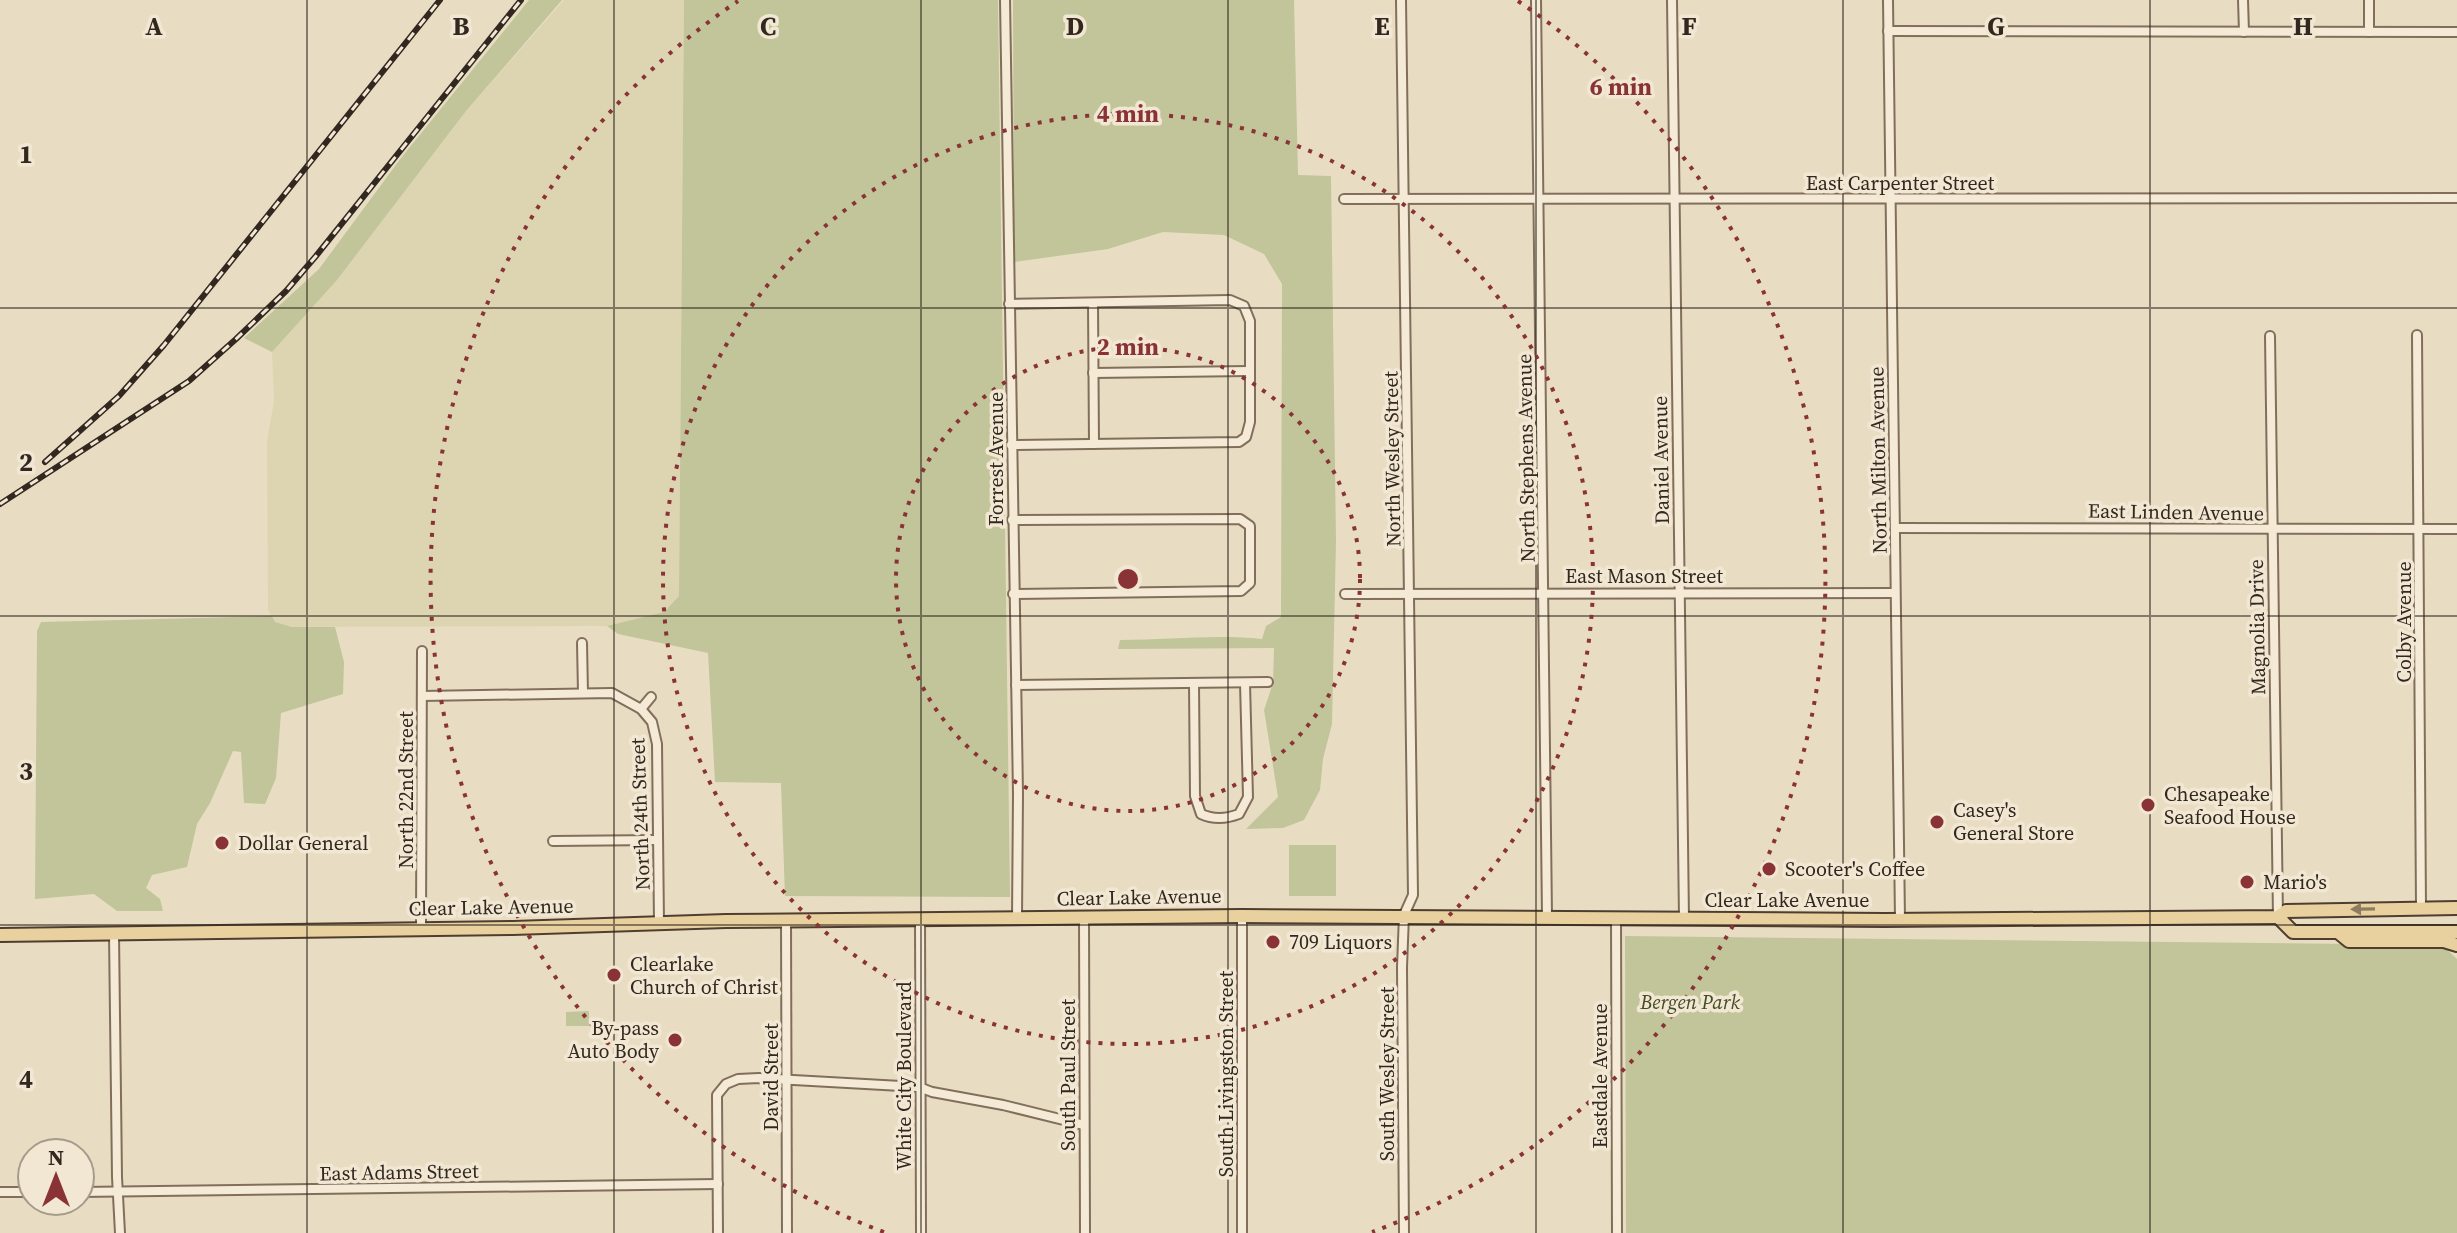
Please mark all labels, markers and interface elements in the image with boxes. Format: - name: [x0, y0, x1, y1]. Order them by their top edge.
- text: A: [145, 8, 163, 44]
- text: B: [453, 8, 470, 44]
- text: C: [760, 8, 776, 44]
- text: D: [1066, 8, 1084, 44]
- text: E: [1374, 8, 1390, 44]
- text: F: [1681, 8, 1697, 44]
- text: G: [1987, 8, 2005, 44]
- text: H: [2293, 8, 2313, 44]
- text: 6 min: [1590, 70, 1652, 103]
- text: 4 min: [1097, 97, 1159, 130]
- text: 1: [19, 136, 33, 172]
- street label: East Carpenter Street: [1806, 169, 1995, 197]
- text: 2 min: [1097, 330, 1159, 363]
- street label: North Stephens Avenue: [1510, 353, 1542, 563]
- street label: North Milton Avenue: [1862, 366, 1894, 554]
- street label: North Wesley Street: [1376, 370, 1408, 547]
- street label: Forrest Avenue: [982, 392, 1010, 526]
- street label: Daniel Avenue: [1646, 395, 1676, 525]
- text: 2: [19, 444, 33, 480]
- street label: East Linden Avenue: [2088, 496, 2264, 528]
- street label: Magnolia Drive: [2242, 559, 2272, 695]
- street label: Colby Avenue: [2390, 561, 2418, 683]
- street label: East Mason Street: [1565, 562, 1724, 590]
- centre of rings: [1114, 565, 1142, 593]
- street label: North 22nd Street: [392, 711, 420, 869]
- street label: North 24th Street: [623, 737, 657, 891]
- text: 3: [19, 753, 33, 789]
- place label: Chesapeake Seafood House: [2164, 780, 2296, 831]
- place label: Casey's General Store: [1953, 796, 2074, 847]
- marker: Chesapeake Seafood House: [2139, 796, 2157, 814]
- marker: Casey's General Store: [1928, 813, 1946, 831]
- place label: Dollar General: [238, 829, 368, 857]
- marker: Dollar General: [213, 834, 231, 852]
- place label: Scooter's Coffee: [1785, 855, 1925, 883]
- marker: Scooter's Coffee: [1760, 860, 1778, 878]
- place label: Mario's: [2263, 868, 2327, 896]
- marker: Mario's: [2238, 873, 2256, 891]
- street label: Clear Lake Avenue: [1056, 882, 1222, 912]
- street label: Clear Lake Avenue: [1705, 886, 1869, 914]
- street label: Clear Lake Avenue: [408, 892, 574, 922]
- one-way arrow: [2350, 903, 2375, 915]
- place label: 709 Liquors: [1289, 928, 1392, 956]
- marker: 709 Liquors: [1264, 933, 1282, 951]
- place label: Clearlake Church of Christ: [630, 950, 778, 1001]
- marker: Clearlake Church of Christ: [605, 966, 623, 984]
- street label: South Livingston Street: [1212, 970, 1240, 1177]
- street label: White City Boulevard: [890, 981, 918, 1171]
- street label: South Wesley Street: [1373, 986, 1401, 1161]
- park label: Bergen Park: [1639, 988, 1740, 1016]
- street label: South Paul Street: [1054, 999, 1082, 1151]
- street label: Eastdale Avenue: [1586, 1003, 1614, 1149]
- place label: By-pass Auto Body: [567, 1014, 660, 1065]
- street label: David Street: [757, 1023, 785, 1131]
- marker: By-pass Auto Body: [666, 1031, 684, 1049]
- text: 4: [19, 1061, 33, 1097]
- north arrow: [16, 1137, 96, 1217]
- text: N: [48, 1142, 64, 1172]
- street label: East Adams Street: [319, 1157, 479, 1187]

